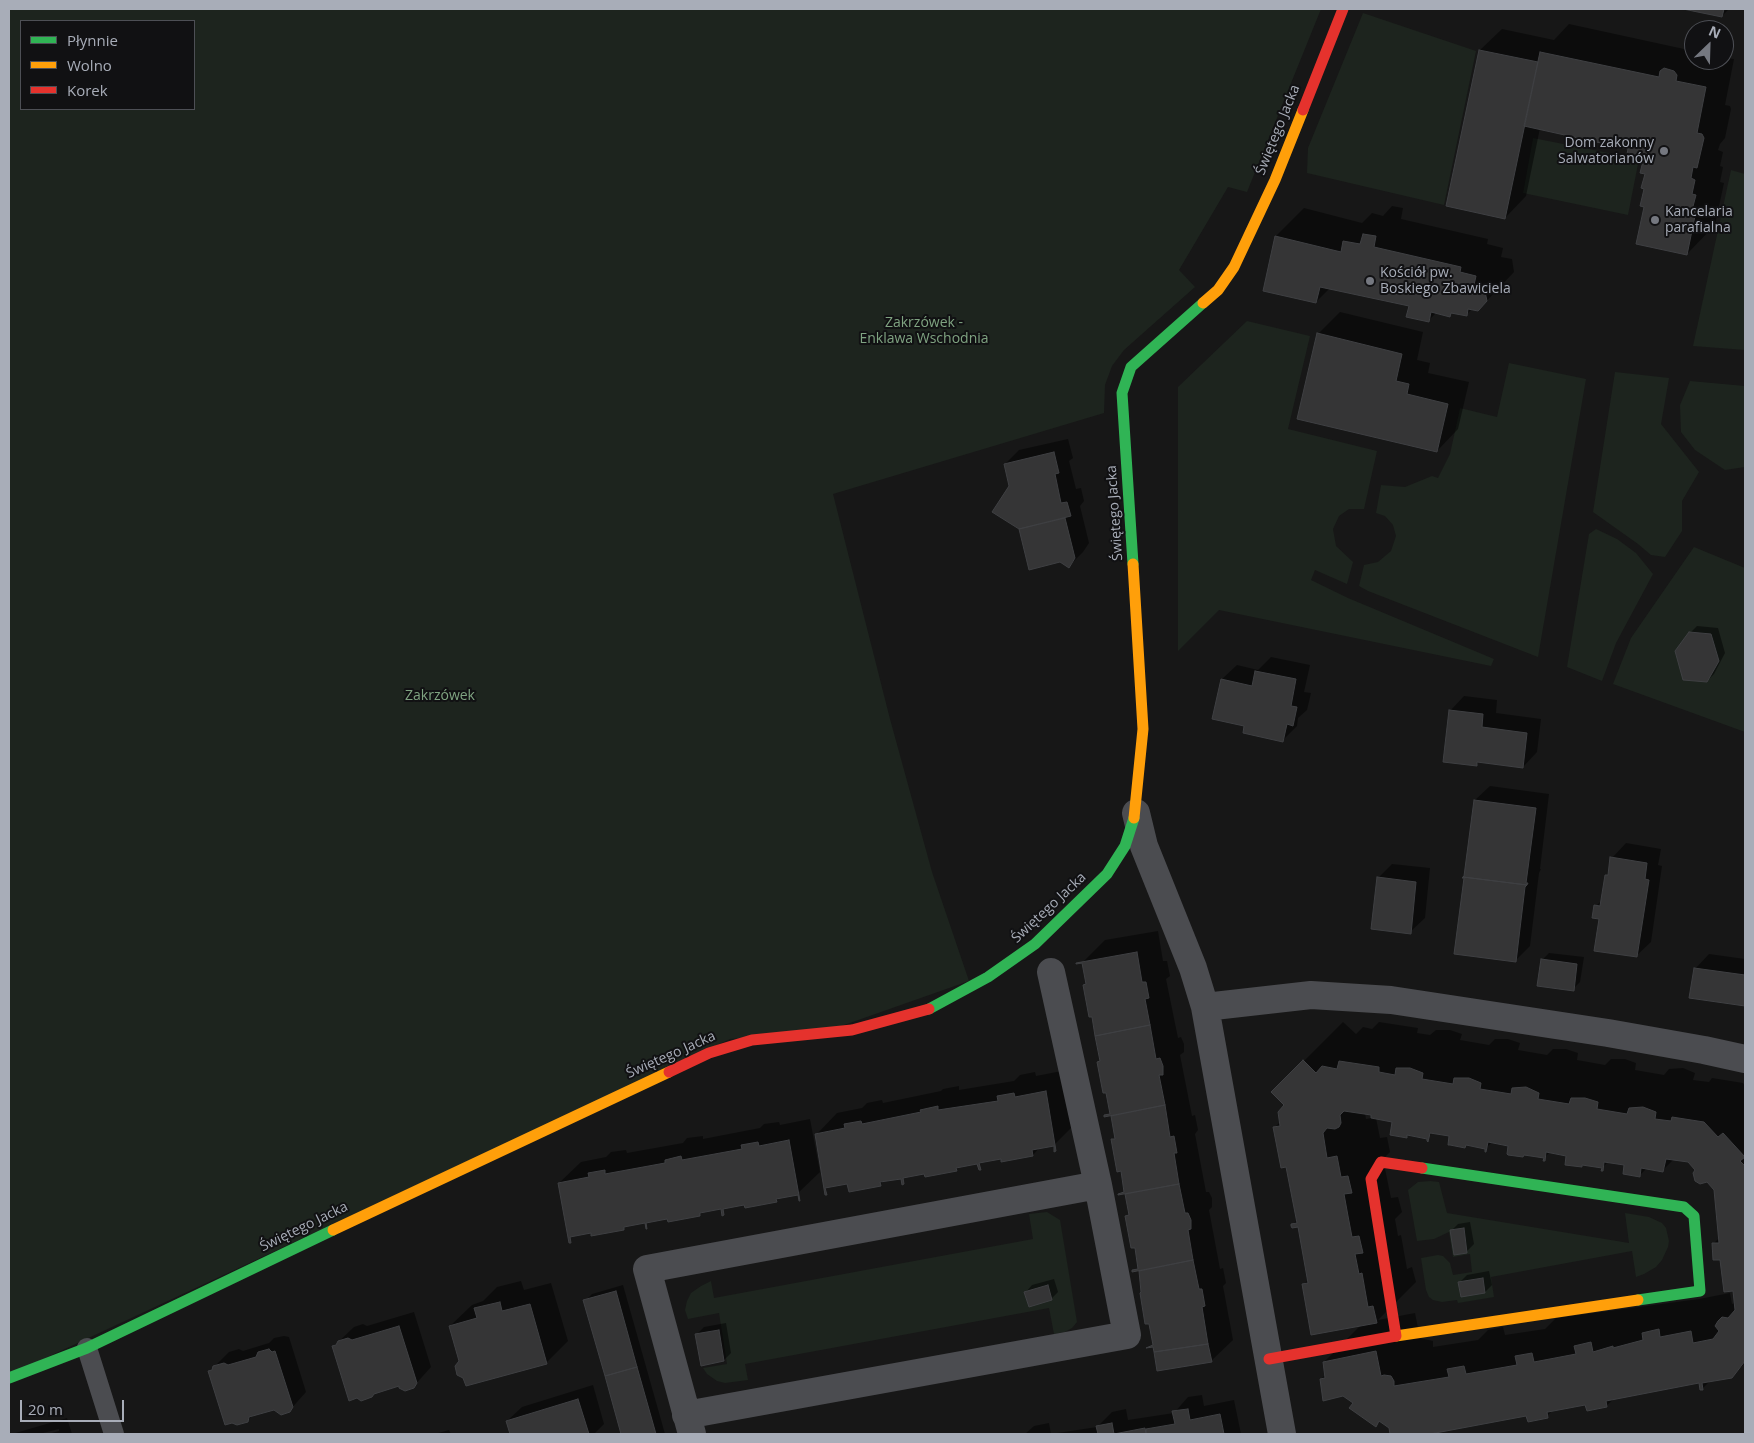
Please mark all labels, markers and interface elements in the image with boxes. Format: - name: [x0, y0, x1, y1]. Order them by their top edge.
- legend: [20, 20, 195, 110]
- north arrow: [1684, 20, 1734, 70]
- text: N: [1706, 21, 1724, 43]
- text: Płynnie: [67, 30, 118, 50]
- text: Wolno: [67, 55, 112, 75]
- text: Korek: [67, 80, 108, 100]
- street label: Świętego Jacka: [1252, 82, 1304, 178]
- place label: Dom zakonny Salwatorianów: [1558, 135, 1654, 168]
- marker: Dom zakonny Salwatorianów: [1658, 145, 1670, 157]
- place label: Kancelaria parafialna: [1665, 204, 1733, 236]
- marker: Kancelaria parafialna: [1649, 214, 1661, 226]
- place label: Kościół pw. Boskiego Zbawiciela: [1380, 265, 1511, 298]
- marker: Kościół pw. Boskiego Zbawiciela: [1364, 275, 1376, 287]
- park label: Zakrzówek - Enklawa Wschodnia: [859, 315, 989, 348]
- street label: Świętego Jacka: [1103, 465, 1127, 561]
- park label: Zakrzówek: [405, 688, 475, 704]
- street label: Świętego Jacka: [1008, 869, 1090, 947]
- street label: Świętego Jacka: [624, 1028, 718, 1082]
- street label: Świętego Jacka: [257, 1198, 351, 1256]
- scale bar: [22, 1390, 126, 1422]
- text: 20 m: [28, 1399, 63, 1419]

